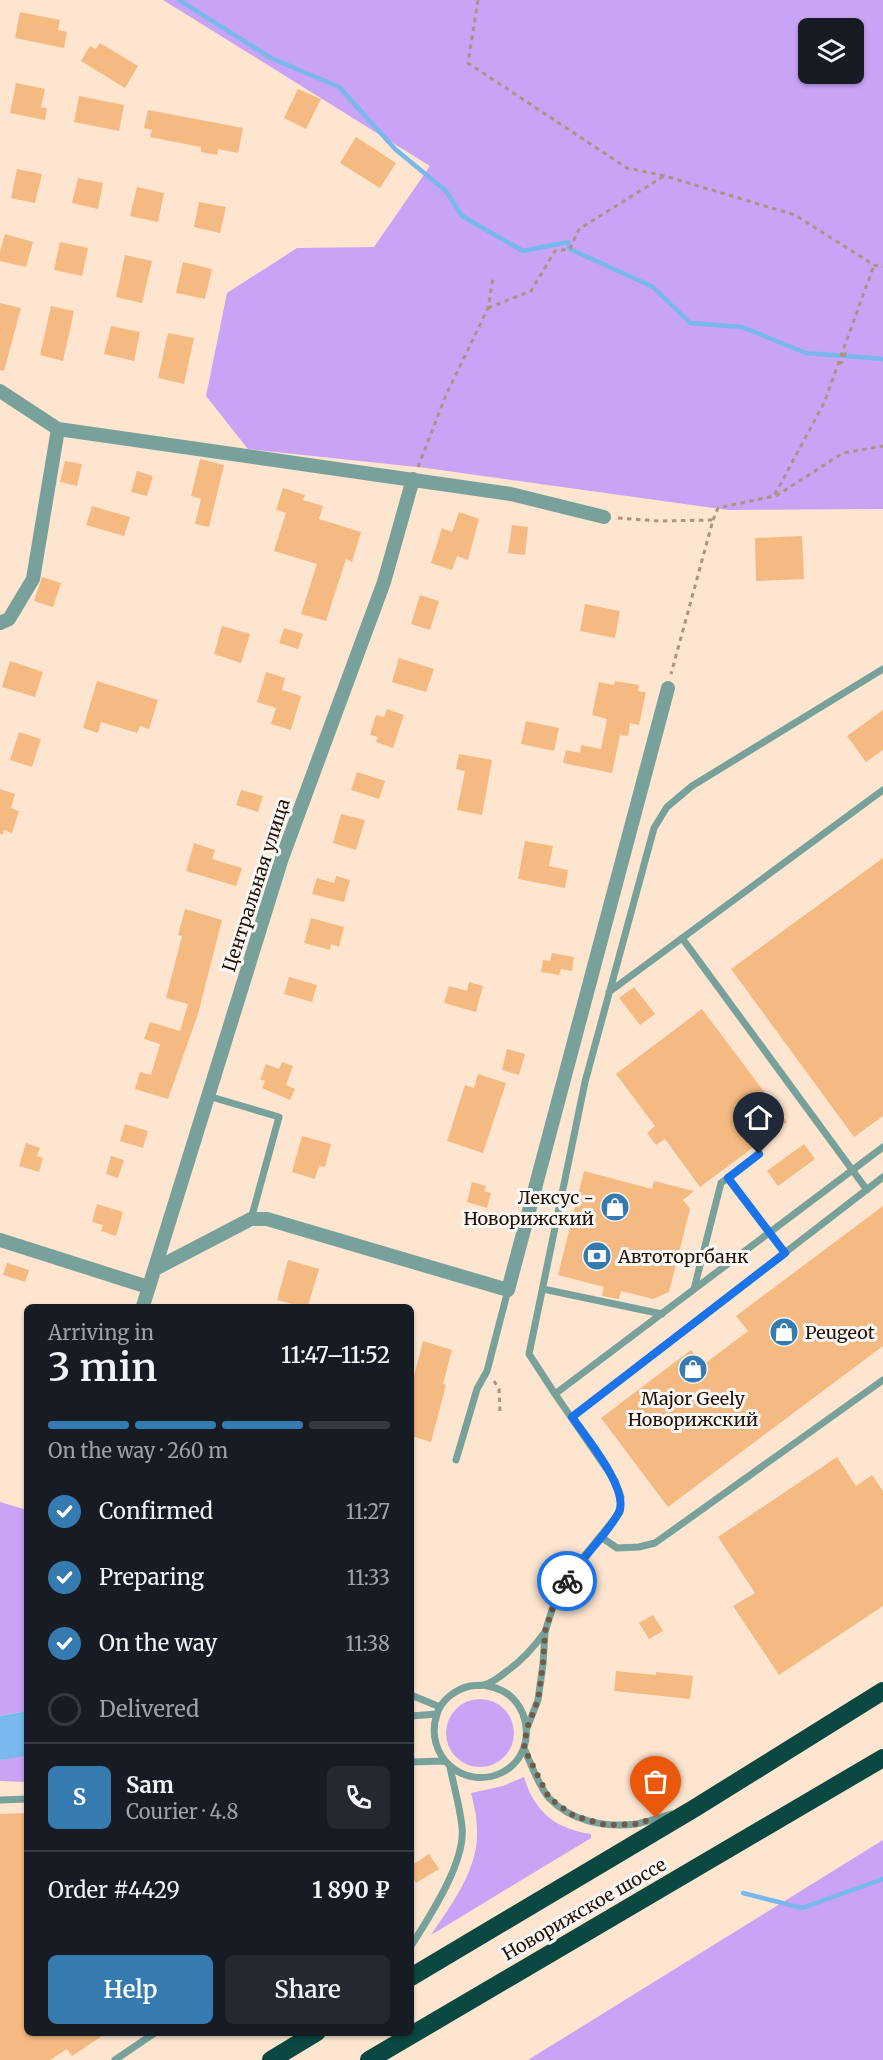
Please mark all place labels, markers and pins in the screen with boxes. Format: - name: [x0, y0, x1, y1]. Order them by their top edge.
- pin: [733, 1092, 784, 1154]
- place label: Лексус - Новорижский: [463, 1186, 594, 1230]
- shop icon: Лексус - Новорижский: [599, 1191, 631, 1223]
- bank icon: Автоторгбанк: [581, 1240, 613, 1272]
- place label: Автоторгбанк: [617, 1245, 749, 1268]
- shop icon: Peugeot: [768, 1316, 800, 1348]
- place label: Peugeot: [805, 1321, 875, 1344]
- shop icon: Major Geely Новорижский: [677, 1353, 709, 1385]
- place label: Major Geely Новорижский: [628, 1387, 758, 1431]
- pin: [630, 1756, 681, 1818]

